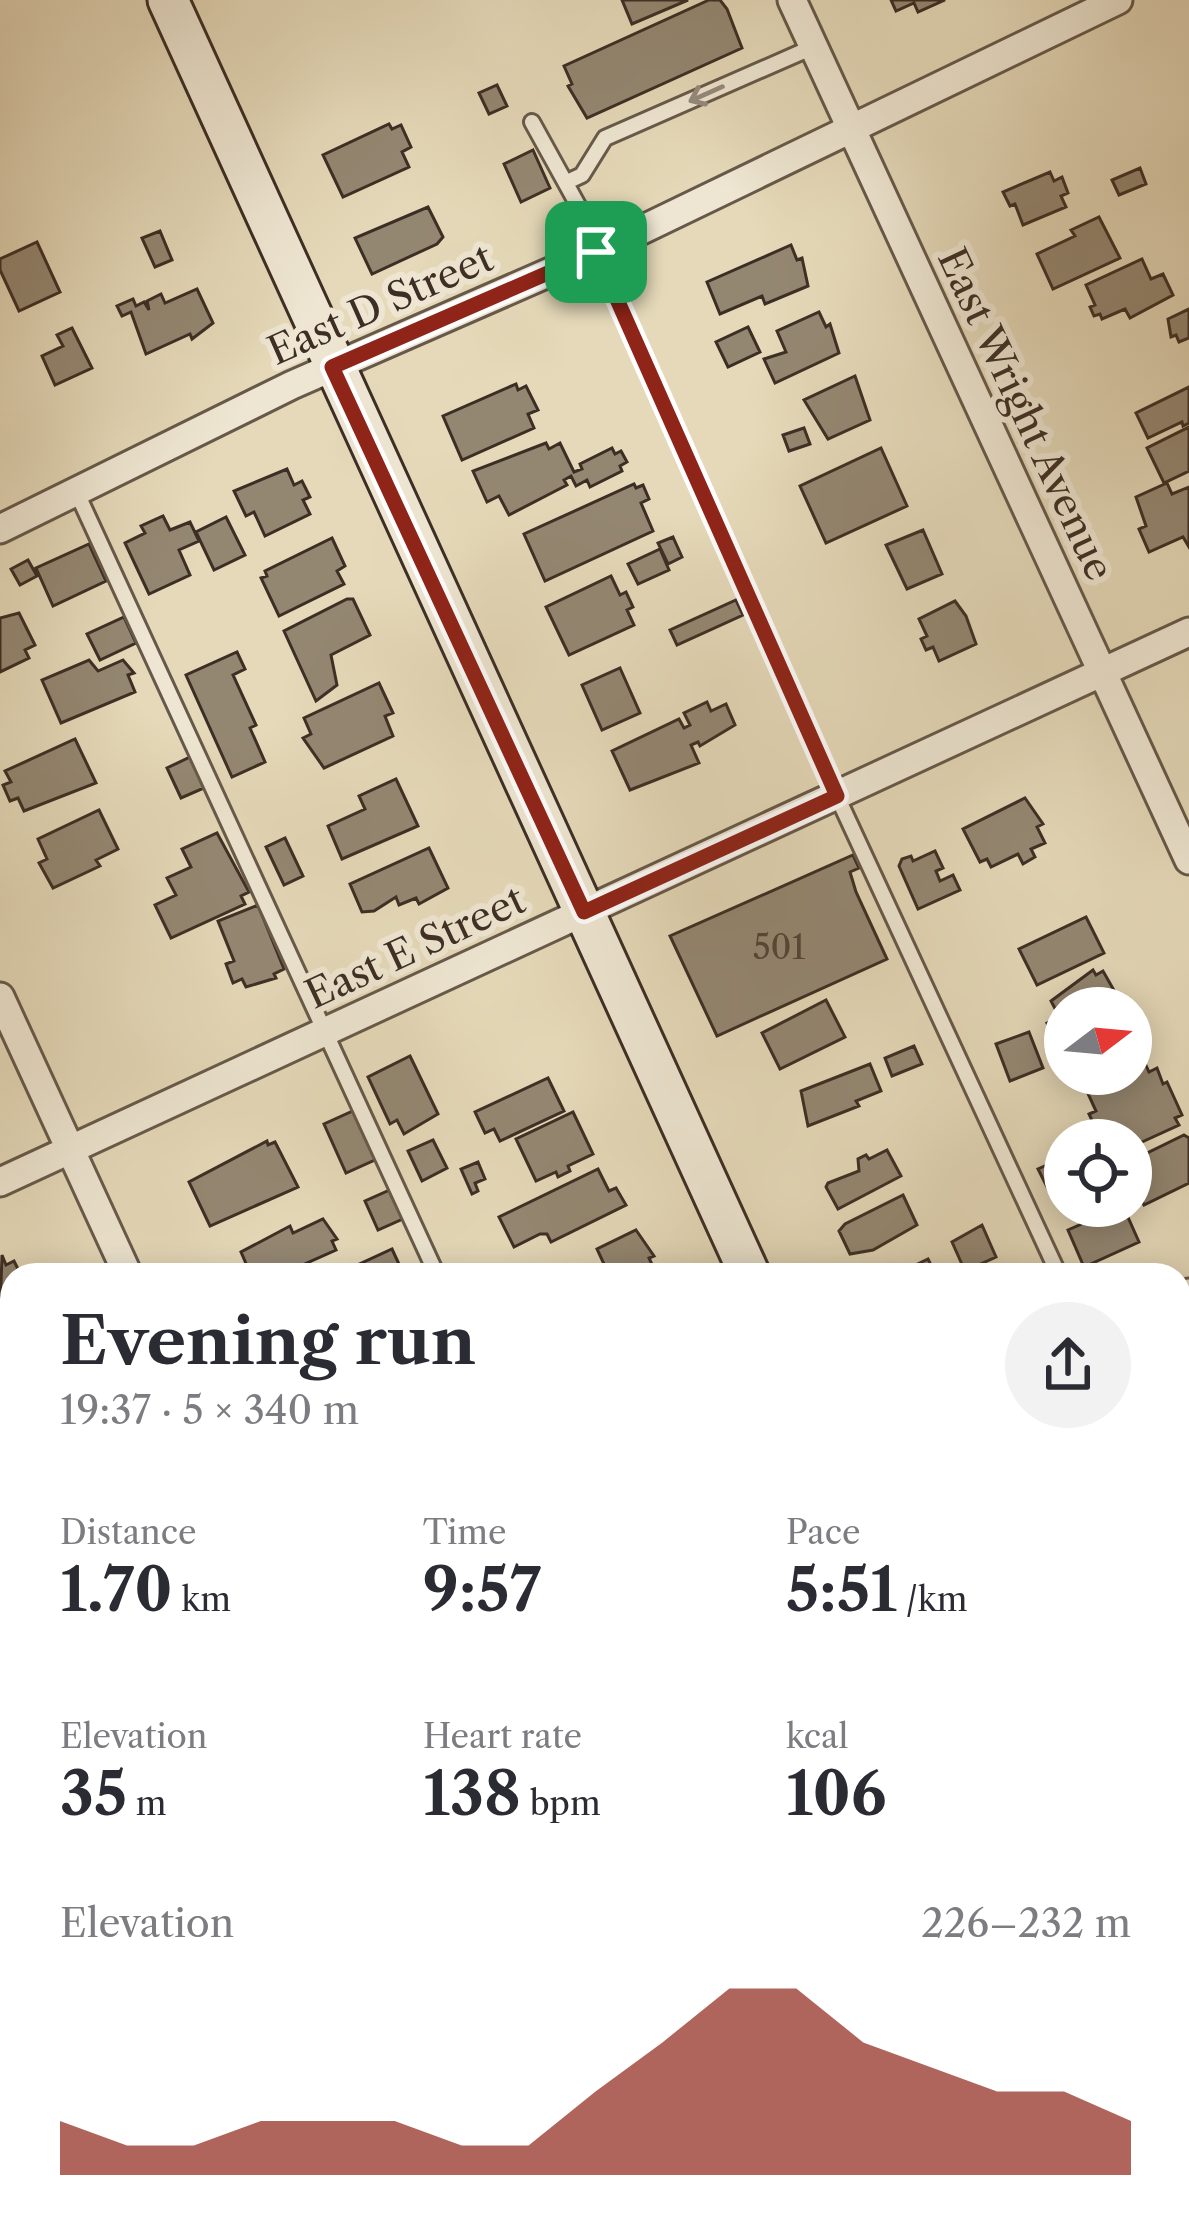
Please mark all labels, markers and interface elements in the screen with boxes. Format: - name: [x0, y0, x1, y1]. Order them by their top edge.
- one-way arrow: [689, 84, 725, 106]
- pin: [545, 201, 647, 303]
- icon: arrive: [563, 219, 629, 285]
- street label: East D Street: [260, 233, 500, 375]
- street label: East Wright Avenue: [928, 240, 1124, 588]
- street label: East E Street: [298, 875, 532, 1019]
- house number: 501: [753, 927, 805, 968]
- north arrow: [1044, 987, 1152, 1095]
- map controls: [1044, 987, 1152, 1227]
- button: locate: [1044, 1119, 1152, 1227]
- text: Evening run: [60, 1300, 476, 1381]
- button: share: [1005, 1302, 1131, 1428]
- text: 19:37 · 5 × 340 m: [60, 1386, 359, 1434]
- text: Distance: [60, 1512, 197, 1553]
- text: Time: [423, 1512, 506, 1553]
- text: Pace: [786, 1512, 861, 1553]
- text: 1.70: [60, 1553, 172, 1627]
- text: 9:57: [423, 1553, 541, 1627]
- text: 5:51: [786, 1553, 897, 1627]
- text: km: [172, 1579, 231, 1620]
- text: /km: [897, 1579, 968, 1620]
- text: Elevation: [60, 1716, 207, 1757]
- text: Heart rate: [423, 1716, 582, 1757]
- text: kcal: [786, 1716, 848, 1757]
- text: 35: [60, 1757, 127, 1831]
- text: 138: [423, 1757, 521, 1831]
- text: 106: [786, 1757, 887, 1831]
- text: m: [127, 1783, 167, 1824]
- text: bpm: [521, 1783, 601, 1824]
- text: Elevation: [60, 1899, 234, 1947]
- text: 226–232 m: [921, 1899, 1131, 1947]

